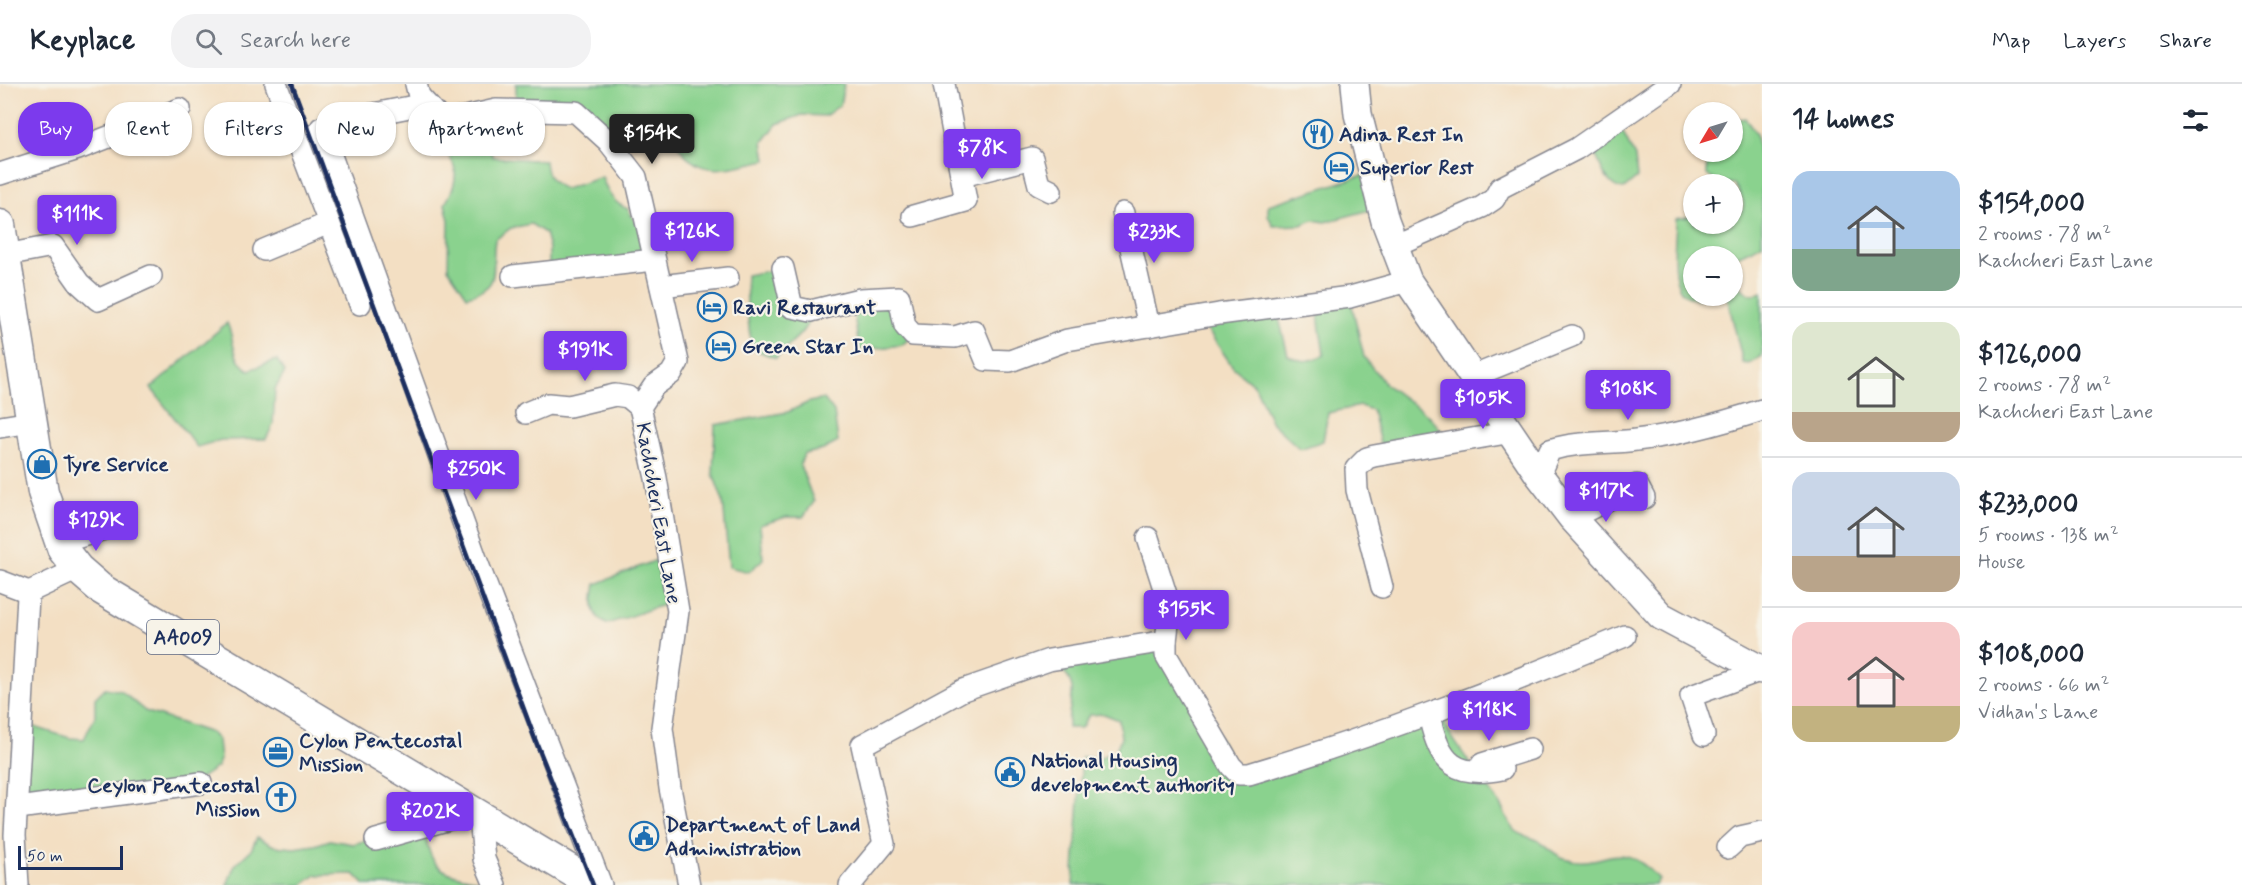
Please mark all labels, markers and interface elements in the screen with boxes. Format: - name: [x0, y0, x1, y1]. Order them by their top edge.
- search box: [171, 14, 591, 68]
- text: Keyplace: [30, 23, 135, 60]
- icon: search: [192, 25, 225, 58]
- text: Search here: [240, 27, 351, 55]
- text: Map: [1992, 27, 2030, 55]
- text: Layers: [2063, 27, 2126, 55]
- text: Share: [2159, 27, 2212, 55]
- chip: Buy: [18, 102, 93, 156]
- chip: Rent: [105, 102, 192, 156]
- chip: Filters: [204, 102, 304, 156]
- chip: New: [316, 102, 396, 156]
- chip: Apartment: [408, 102, 545, 156]
- north arrow: [1683, 102, 1743, 162]
- map controls: [1683, 102, 1743, 306]
- text: 14 homes: [1792, 103, 1894, 137]
- icon: filters: [2179, 104, 2212, 137]
- pin: $154K: [610, 114, 694, 165]
- restaurant icon: Adina Rest In: [1302, 118, 1334, 150]
- text: $154K: [623, 120, 681, 147]
- place label: Adina Rest In: [1339, 121, 1463, 149]
- pin: $78K: [946, 129, 1018, 180]
- text: $78K: [958, 135, 1006, 162]
- hotel icon: Superior Rest: [1323, 151, 1355, 183]
- place label: Superior Rest: [1360, 154, 1474, 182]
- button: +: [1683, 174, 1743, 234]
- text: $154,000: [1978, 187, 2085, 221]
- pin: $111K: [35, 195, 119, 246]
- icon: home: [1840, 195, 1912, 267]
- text: $111K: [51, 201, 103, 228]
- pin: $126K: [650, 212, 734, 263]
- pin: $233K: [1112, 213, 1196, 264]
- text: $126K: [665, 218, 719, 245]
- text: $233K: [1128, 219, 1180, 246]
- text: 2 rooms · 78 m²: [1978, 221, 2111, 248]
- button: −: [1683, 246, 1743, 306]
- text: Kachcheri East Lane: [1978, 248, 2153, 275]
- hotel icon: Ravi Restaurant: [696, 291, 728, 323]
- place label: Ravi Restaurant: [733, 294, 876, 322]
- hotel icon: Green Star In: [705, 330, 737, 362]
- pin: $191K: [543, 331, 627, 382]
- place label: Green Star In: [742, 333, 873, 361]
- text: $191K: [558, 337, 612, 364]
- text: $126,000: [1978, 338, 2082, 372]
- icon: home: [1840, 346, 1912, 418]
- pin: $108K: [1586, 370, 1670, 421]
- text: 2 rooms · 78 m²: [1978, 372, 2111, 399]
- text: $108K: [1599, 376, 1657, 403]
- pin: $105K: [1441, 379, 1525, 430]
- text: $105K: [1454, 385, 1512, 412]
- text: Kachcheri East Lane: [1978, 399, 2153, 426]
- street label: Kachcheri East Lane: [628, 420, 688, 606]
- shop icon: Tyre Service: [26, 448, 58, 480]
- pin: $250K: [434, 450, 518, 501]
- place label: Tyre Service: [63, 451, 169, 479]
- text: $250K: [447, 456, 505, 483]
- pin: $117K: [1564, 472, 1648, 523]
- text: $117K: [1579, 478, 1633, 505]
- text: $233,000: [1978, 488, 2078, 522]
- icon: home: [1840, 496, 1912, 568]
- pin: $129K: [54, 501, 138, 552]
- text: $129K: [68, 507, 124, 534]
- text: 5 rooms · 138 m²: [1978, 522, 2119, 549]
- text: House: [1978, 549, 2025, 576]
- pin: $155K: [1144, 590, 1228, 641]
- text: $155K: [1158, 596, 1214, 623]
- road number: AA009: [147, 620, 219, 654]
- text: $108,000: [1978, 638, 2085, 672]
- icon: home: [1840, 646, 1912, 718]
- text: 2 rooms · 66 m²: [1978, 672, 2109, 699]
- pin: $118K: [1447, 691, 1531, 742]
- text: $118K: [1462, 697, 1516, 724]
- text: Vidhan's Lane: [1978, 699, 2098, 726]
- place label: Cylon Pentecostal Mission: [299, 727, 462, 779]
- office icon: Cylon Pentecostal Mission: [262, 736, 294, 768]
- place label: National Housing development authority: [1031, 747, 1235, 799]
- public building icon: National Housing development authority: [994, 756, 1026, 788]
- place label: Ceylon Pentecostal Mission: [87, 772, 260, 824]
- church icon: Ceylon Pentecostal Mission: [265, 781, 297, 813]
- pin: $202K: [388, 792, 472, 843]
- text: $202K: [400, 798, 460, 825]
- place label: Department of Land Administration: [665, 811, 860, 863]
- public building icon: Department of Land Administration: [628, 820, 660, 852]
- scale bar: [18, 843, 123, 870]
- text: 50 m: [27, 846, 63, 867]

